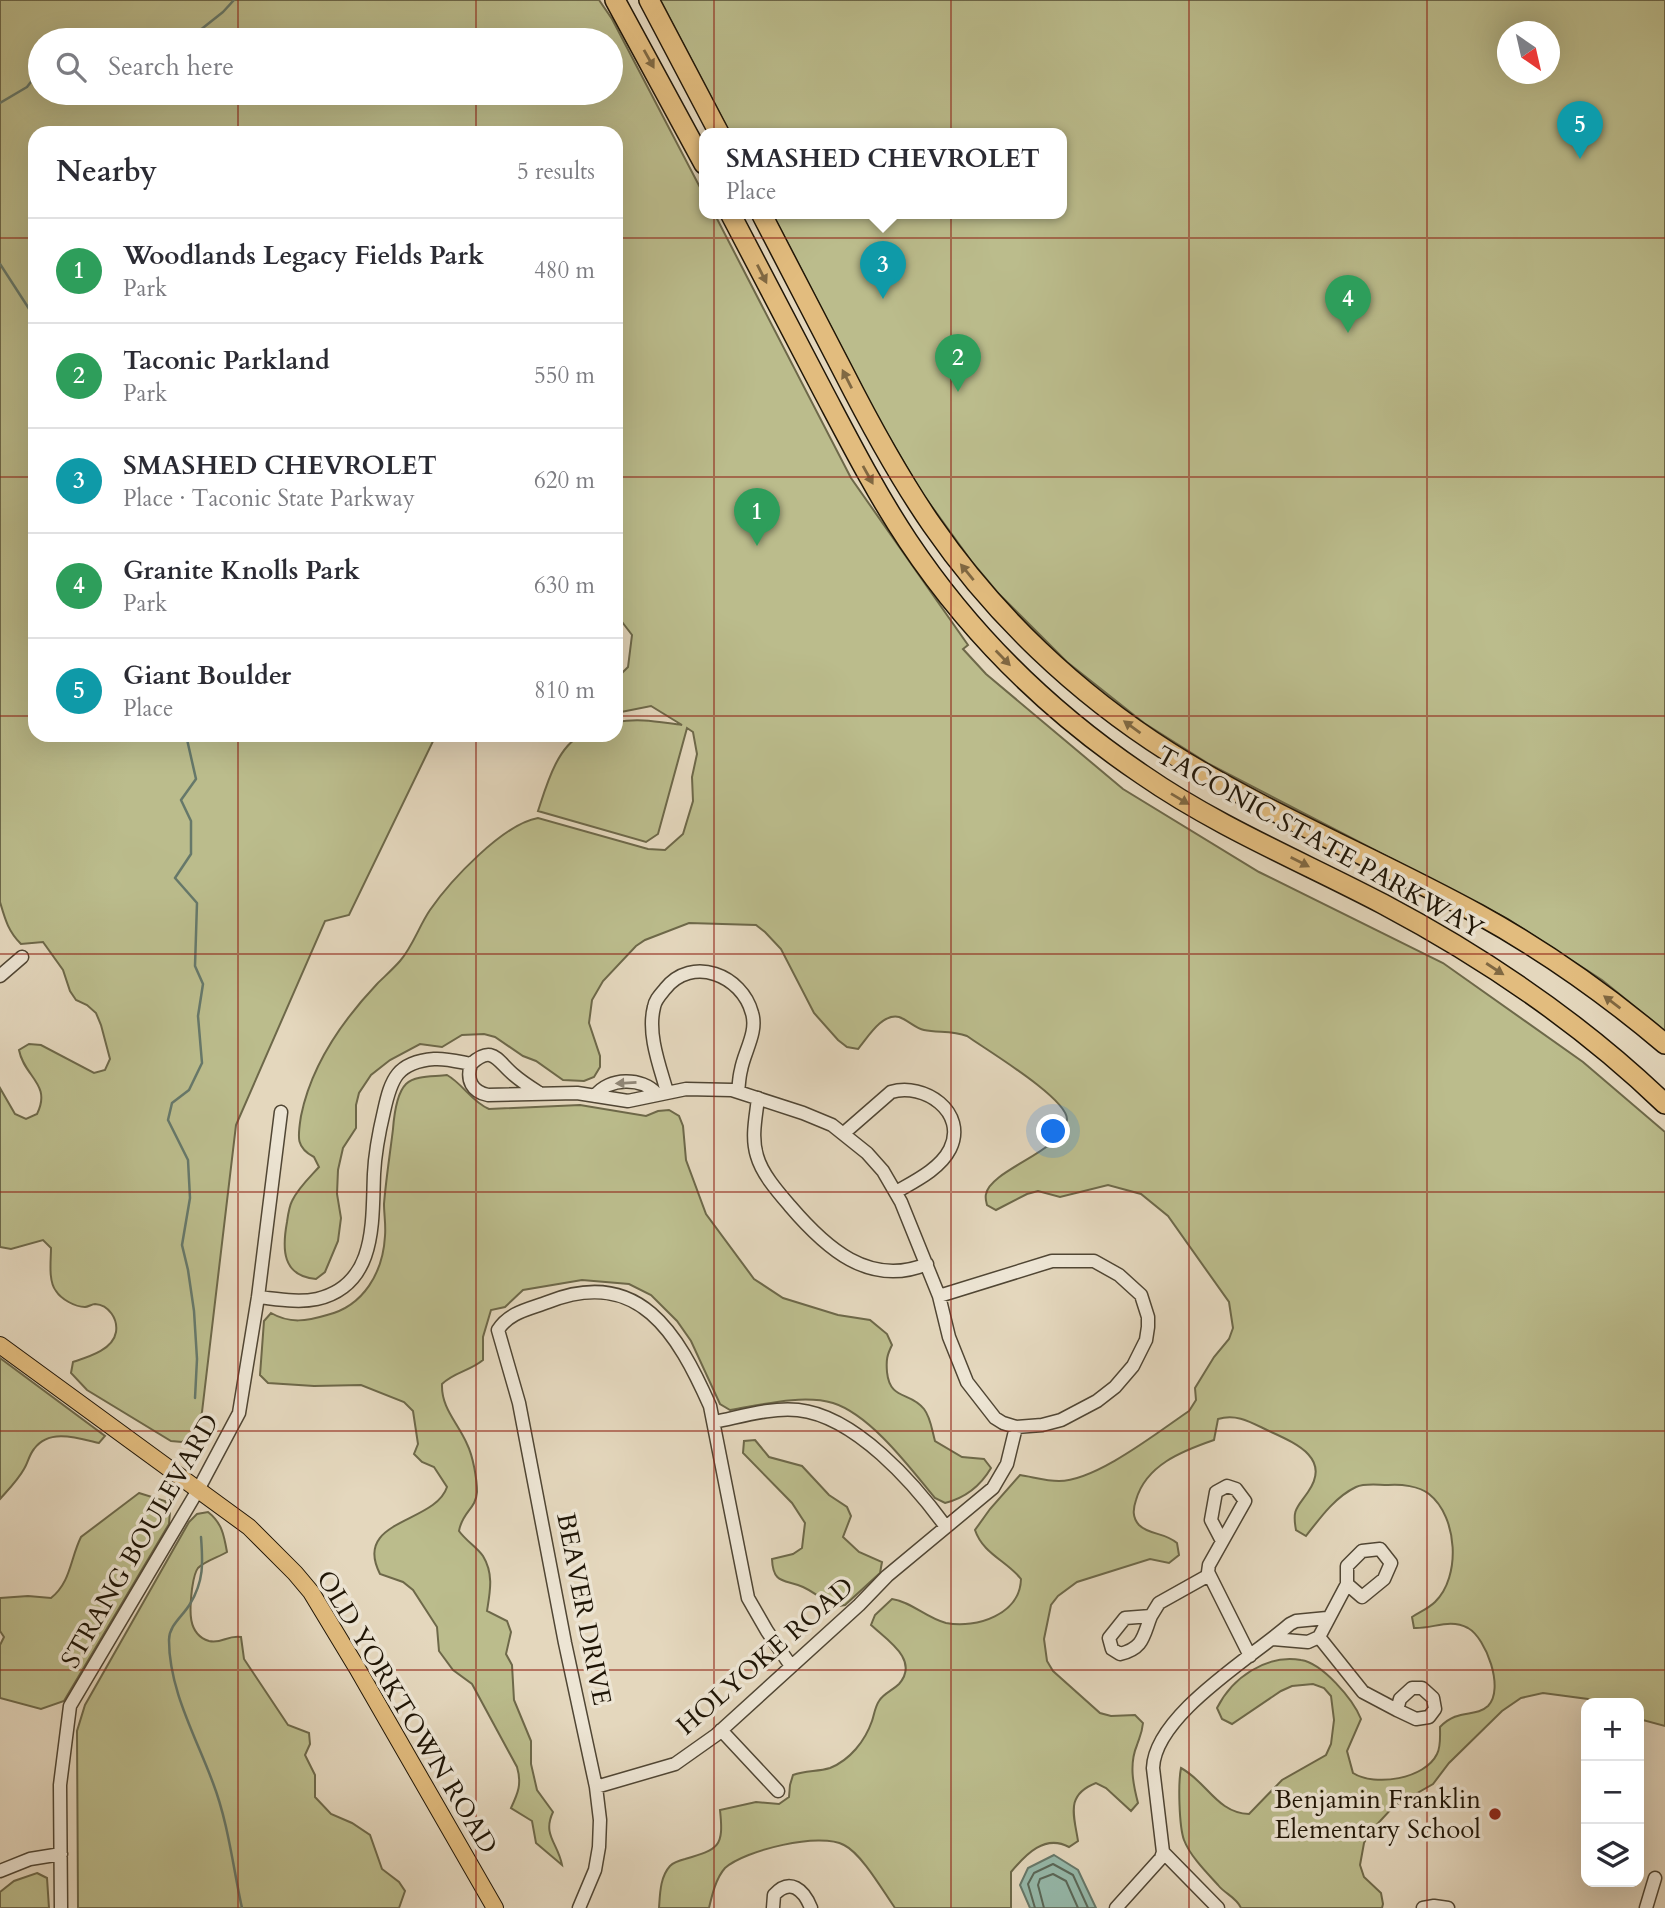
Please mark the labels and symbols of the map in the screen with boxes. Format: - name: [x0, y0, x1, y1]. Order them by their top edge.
- north arrow: [1497, 21, 1560, 84]
- one-way arrow: [644, 49, 655, 69]
- pin: 5: [1557, 101, 1603, 159]
- pin: 3: [860, 241, 906, 299]
- one-way arrow: [756, 264, 768, 284]
- pin: 4: [1325, 275, 1371, 333]
- pin: 2: [935, 334, 981, 392]
- one-way arrow: [842, 369, 853, 389]
- one-way arrow: [862, 466, 874, 485]
- pin: 1: [734, 488, 780, 546]
- one-way arrow: [960, 563, 975, 580]
- one-way arrow: [994, 649, 1011, 666]
- one-way arrow: [1123, 720, 1141, 734]
- street label: TACONIC STATE PARKWAY: [1150, 737, 1490, 947]
- one-way arrow: [1170, 793, 1190, 805]
- one-way arrow: [1290, 856, 1310, 868]
- one-way arrow: [1485, 963, 1505, 976]
- one-way arrow: [1603, 995, 1621, 1009]
- one-way arrow: [615, 1078, 637, 1089]
- your location: [1036, 1114, 1070, 1148]
- street label: STRANG BOULEVARD: [53, 1407, 227, 1675]
- street label: BEAVER DRIVE: [548, 1510, 620, 1708]
- street label: OLD YORKTOWN ROAD: [308, 1564, 506, 1860]
- street label: HOLYOKE ROAD: [669, 1569, 861, 1743]
- place label: Benjamin Franklin Elementary School: [1274, 1782, 1481, 1847]
- marker: Benjamin Franklin Elementary School: [1487, 1806, 1503, 1822]

